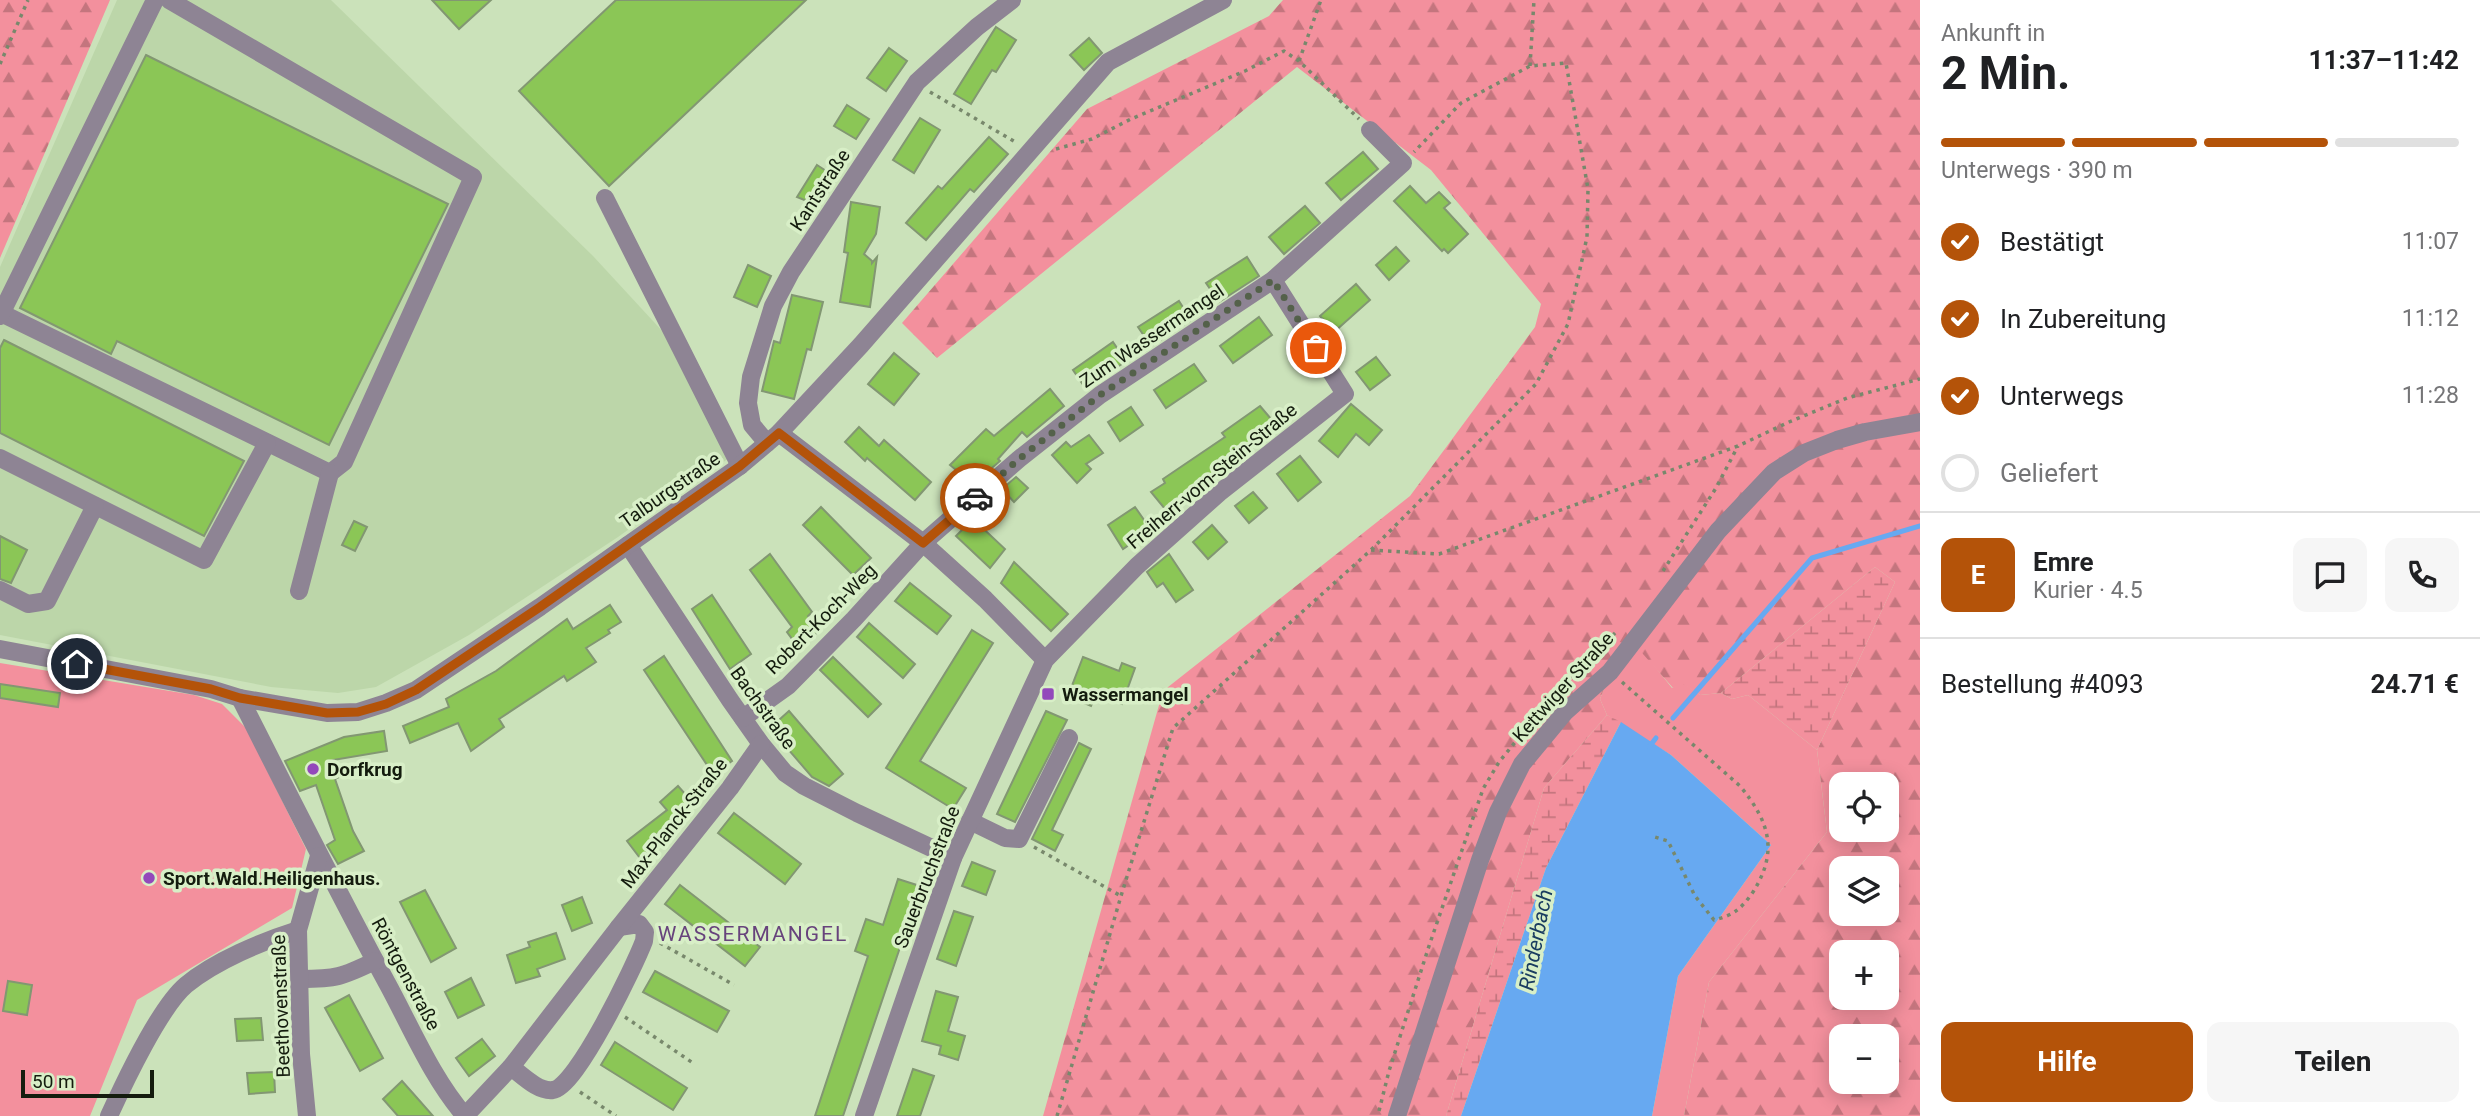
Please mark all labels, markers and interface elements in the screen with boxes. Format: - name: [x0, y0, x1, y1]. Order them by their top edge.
- text: Ankunft in: [1941, 20, 2045, 47]
- text: 11:37–11:42: [2309, 45, 2459, 75]
- text: 2 Min.: [1941, 46, 2070, 100]
- street label: Kantstraße: [785, 145, 855, 235]
- text: Unterwegs · 390 m: [1941, 157, 2133, 184]
- icon: check: [1941, 223, 1979, 261]
- text: Bestätigt: [2000, 227, 2104, 257]
- text: 11:07: [2402, 228, 2459, 255]
- street label: Zum Wassermangel: [1076, 279, 1228, 393]
- icon: check: [1941, 300, 1979, 338]
- text: In Zubereitung: [2000, 304, 2166, 334]
- text: 11:12: [2402, 305, 2459, 332]
- pin: [1286, 318, 1346, 378]
- icon: bag: [1297, 329, 1335, 367]
- icon: check: [1941, 377, 1979, 415]
- text: Unterwegs: [2000, 381, 2124, 411]
- text: 11:28: [2402, 382, 2459, 409]
- street label: Freiherr-vom-Stein-Straße: [1122, 398, 1302, 554]
- street label: Talburgstraße: [615, 447, 725, 533]
- text: Geliefert: [2000, 458, 2098, 488]
- courier: [940, 463, 1010, 533]
- icon: car: [956, 479, 994, 517]
- button: chat: [2293, 538, 2367, 612]
- button: phone: [2385, 538, 2459, 612]
- text: Emre: [2033, 547, 2093, 577]
- street label: Robert-Koch-Weg: [761, 559, 881, 679]
- text: E: [1971, 560, 1985, 590]
- text: Kurier · 4.5: [2033, 577, 2143, 604]
- street label: Kettwiger Straße: [1508, 627, 1618, 747]
- pin: [47, 634, 107, 694]
- icon: home: [58, 645, 96, 683]
- street label: Bachstraße: [725, 662, 801, 754]
- text: Bestellung #4093: [1941, 669, 2144, 699]
- text: 24.71 €: [2370, 669, 2459, 699]
- place label: Wassermangel: [1062, 683, 1189, 706]
- marker: Wassermangel: [1040, 686, 1056, 702]
- street label: Max-Planck-Straße: [616, 753, 732, 893]
- place label: Dorfkrug: [327, 758, 403, 781]
- marker: Dorfkrug: [305, 761, 321, 777]
- map controls: [1829, 772, 1899, 1094]
- button: locate: [1829, 772, 1899, 842]
- street label: Sauerbruchstraße: [889, 803, 965, 951]
- button: layers: [1829, 856, 1899, 926]
- place label: Sport.Wald.Heiligenhaus.: [163, 867, 380, 890]
- marker: Sport.Wald.Heiligenhaus.: [141, 870, 157, 886]
- water label: Rinderbach: [1514, 887, 1558, 993]
- street label: Röntgenstraße: [367, 914, 445, 1034]
- district label: WASSERMANGEL: [658, 922, 848, 946]
- street label: Beethovenstraße: [267, 934, 295, 1078]
- button: +: [1829, 940, 1899, 1010]
- button: Hilfe: [1941, 1022, 2193, 1102]
- button: Teilen: [2207, 1022, 2459, 1102]
- button: −: [1829, 1024, 1899, 1094]
- scale bar: [21, 1067, 154, 1099]
- text: 50 m: [32, 1070, 75, 1093]

